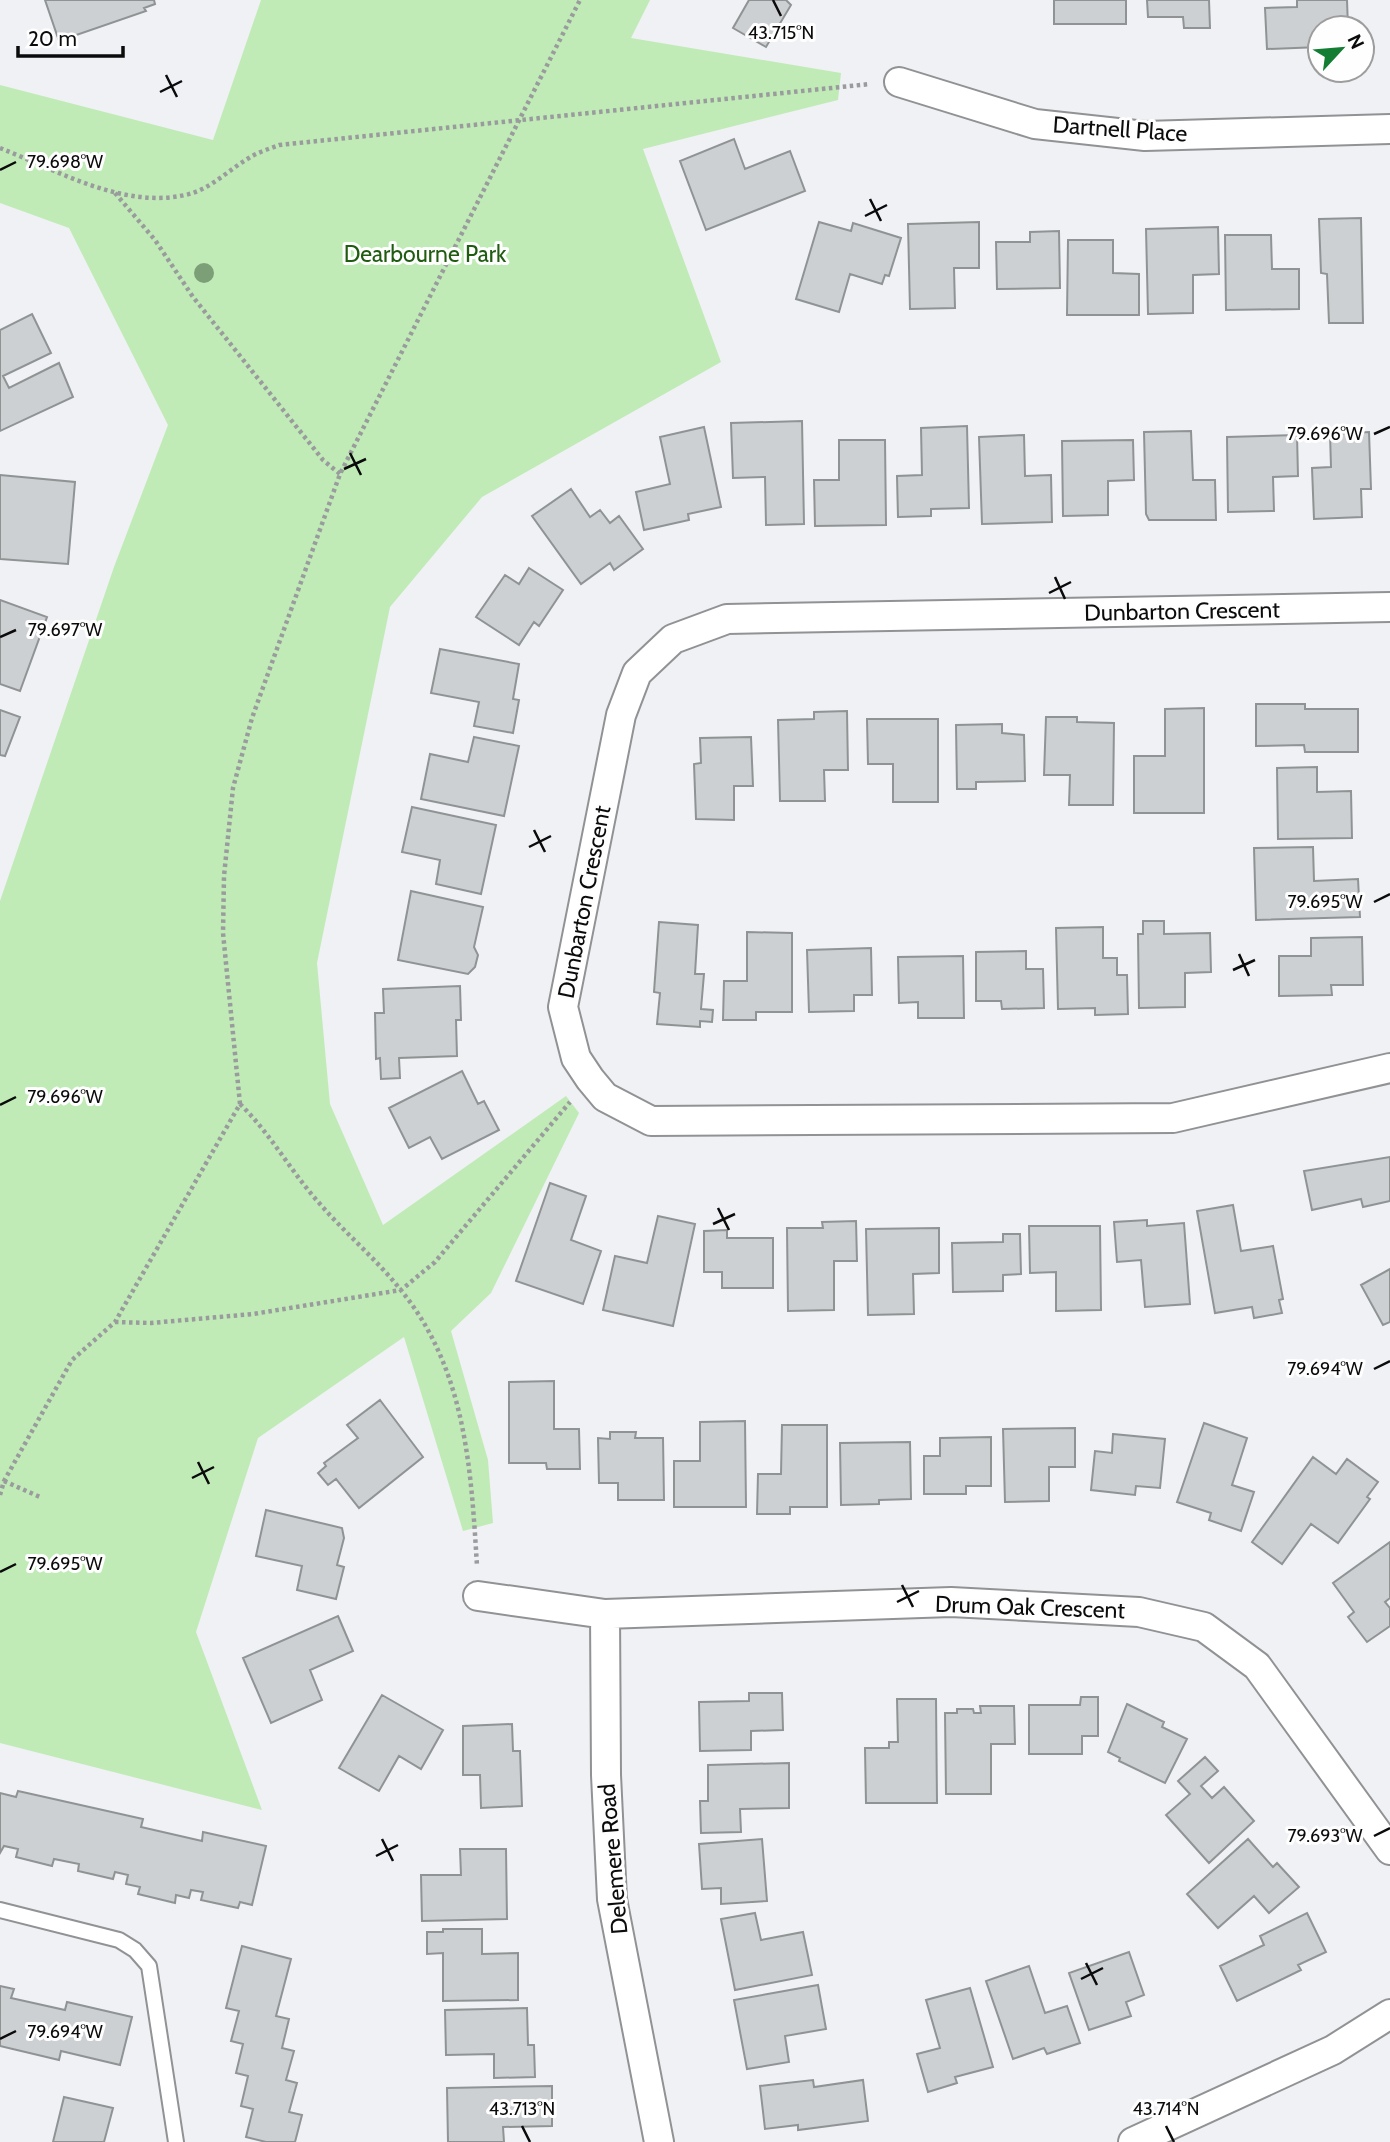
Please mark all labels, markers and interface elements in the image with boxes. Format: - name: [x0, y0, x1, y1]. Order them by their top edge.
- scale bar: [18, 14, 122, 58]
- north arrow: [1306, 14, 1376, 84]
- text: 43.715°N: [748, 22, 814, 44]
- text: 20 m: [28, 26, 77, 51]
- text: N: [1343, 31, 1369, 53]
- street label: Dartnell Place: [1052, 110, 1188, 148]
- text: 79.698°W: [27, 151, 103, 173]
- park label: Dearbourne Park: [344, 240, 507, 268]
- text: 79.696°W: [1287, 423, 1363, 445]
- street label: Dunbarton Crescent: [1084, 595, 1280, 627]
- text: 79.697°W: [28, 619, 102, 641]
- street label: Dunbarton Crescent: [552, 803, 616, 1001]
- text: 79.695°W: [1287, 891, 1363, 913]
- text: 79.696°W: [27, 1086, 103, 1108]
- text: 79.694°W: [1287, 1358, 1363, 1380]
- text: 79.695°W: [27, 1553, 103, 1575]
- street label: Drum Oak Crescent: [935, 1590, 1126, 1624]
- street label: Delemere Road: [592, 1782, 634, 1936]
- text: 79.693°W: [1287, 1825, 1363, 1847]
- text: 79.694°W: [27, 2021, 103, 2043]
- text: 43.713°N: [489, 2098, 555, 2120]
- text: 43.714°N: [1133, 2098, 1199, 2120]

